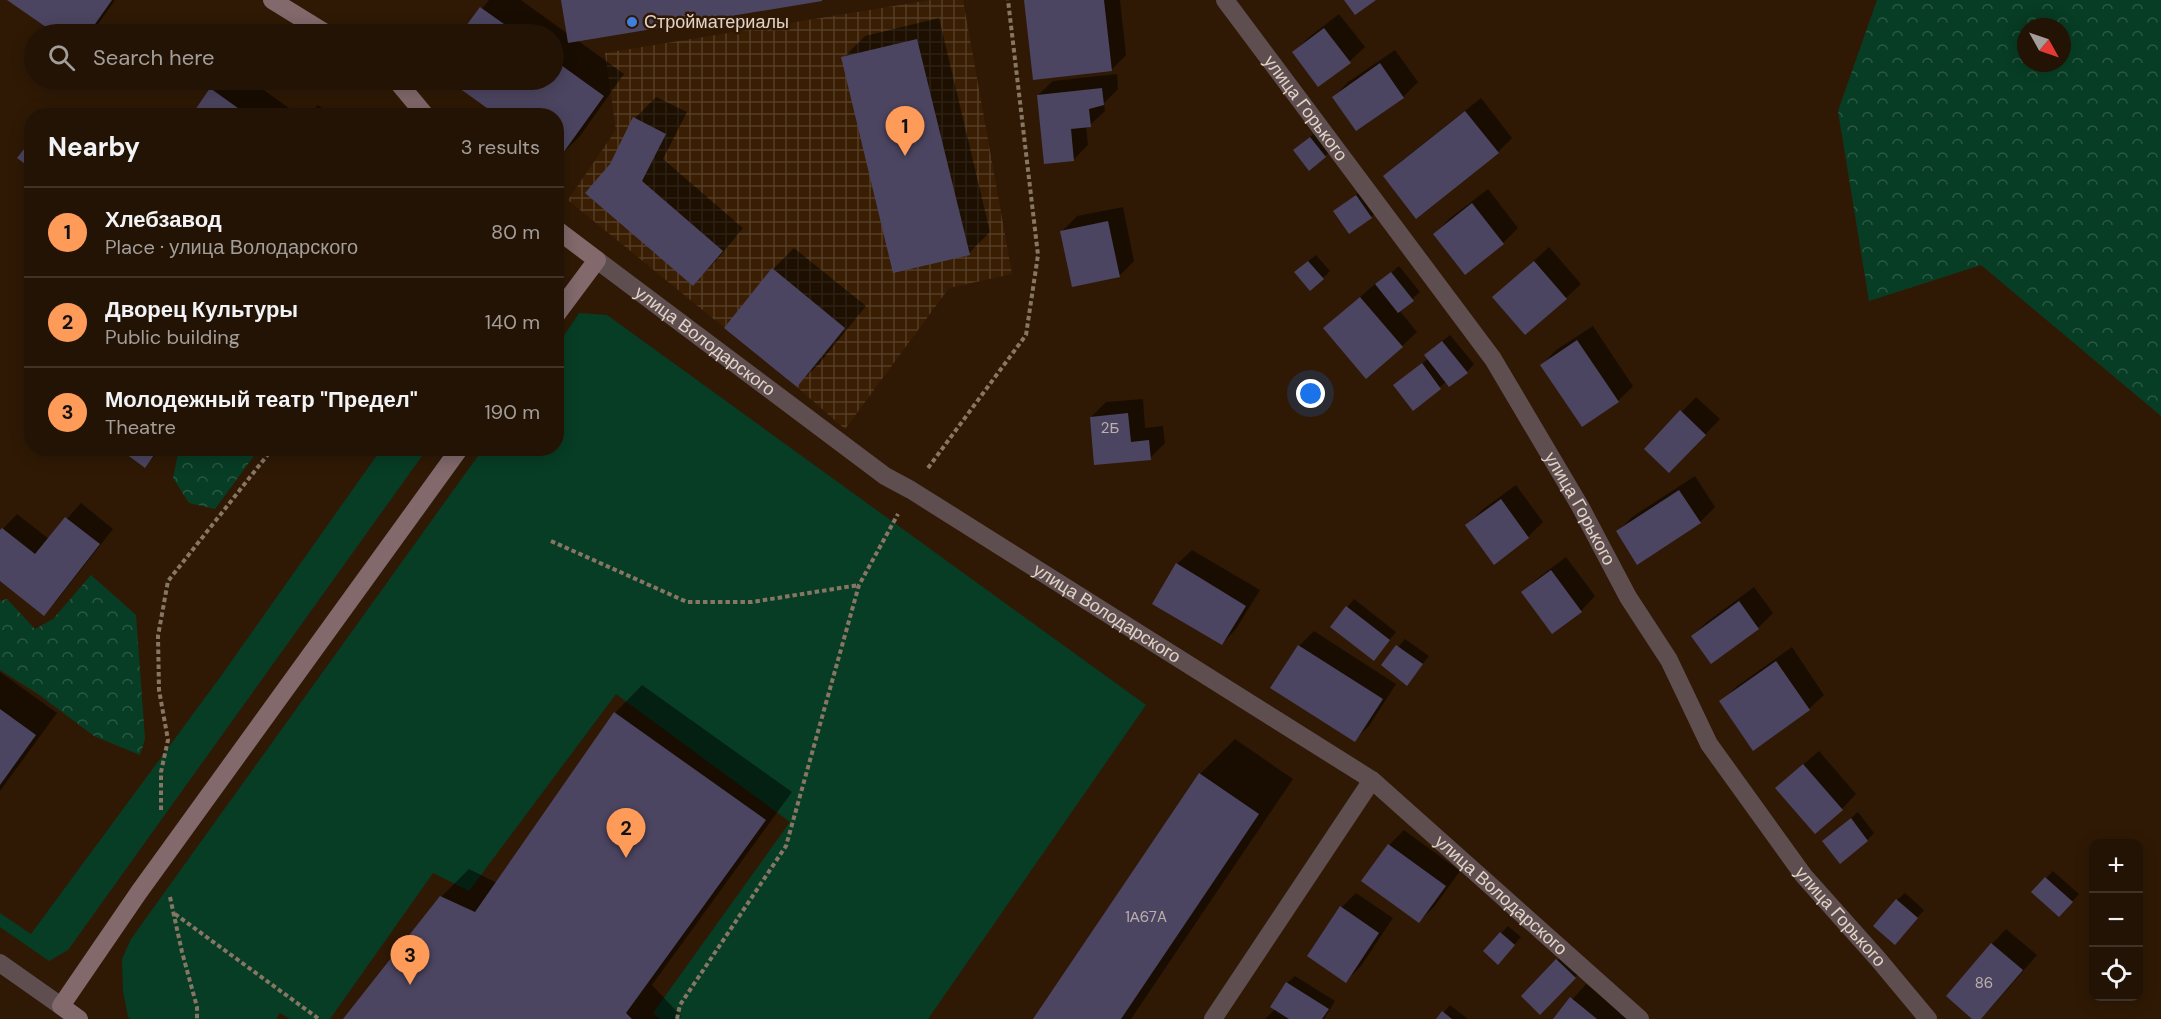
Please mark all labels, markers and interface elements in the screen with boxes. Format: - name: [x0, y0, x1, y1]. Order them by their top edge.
- place label: Стройматериалы: [644, 10, 789, 34]
- marker: Стройматериалы: [625, 15, 639, 29]
- north arrow: [2017, 18, 2071, 72]
- search box: [24, 24, 564, 90]
- icon: search: [45, 41, 78, 74]
- text: Search here: [93, 43, 214, 72]
- street label: улица Горького: [1258, 50, 1353, 166]
- pin: 1: [886, 106, 924, 156]
- text: Nearby: [48, 130, 140, 164]
- text: 3 results: [461, 134, 540, 160]
- text: Хлебзавод: [105, 205, 222, 234]
- text: 1: [64, 219, 71, 245]
- text: 80 m: [491, 219, 540, 245]
- text: Place · улица Володарского: [105, 234, 358, 260]
- street label: улица Володарского: [630, 280, 780, 402]
- text: Дворец Культуры: [105, 295, 298, 324]
- text: 2: [62, 309, 73, 335]
- text: 140 m: [485, 309, 540, 335]
- text: Public building: [105, 324, 240, 350]
- your location: [1296, 379, 1325, 408]
- text: Молодежный театр "Предел": [105, 385, 418, 414]
- text: 3: [61, 399, 74, 425]
- text: 190 m: [484, 399, 540, 425]
- text: Theatre: [105, 414, 176, 440]
- house number: 2Б: [1101, 418, 1119, 438]
- street label: улица Горького: [1539, 447, 1621, 570]
- street label: улица Володарского: [1029, 558, 1185, 669]
- pin: 2: [606, 808, 646, 858]
- street label: улица Володарского: [1430, 829, 1572, 961]
- map controls: [2089, 839, 2143, 1001]
- button: +: [2089, 839, 2143, 893]
- street label: улица Горького: [1789, 862, 1891, 972]
- button: −: [2089, 893, 2143, 947]
- house number: 1А67A: [1125, 907, 1167, 927]
- pin: 3: [390, 936, 430, 985]
- button: locate: [2089, 947, 2143, 1001]
- house number: 86: [1975, 973, 1993, 993]

